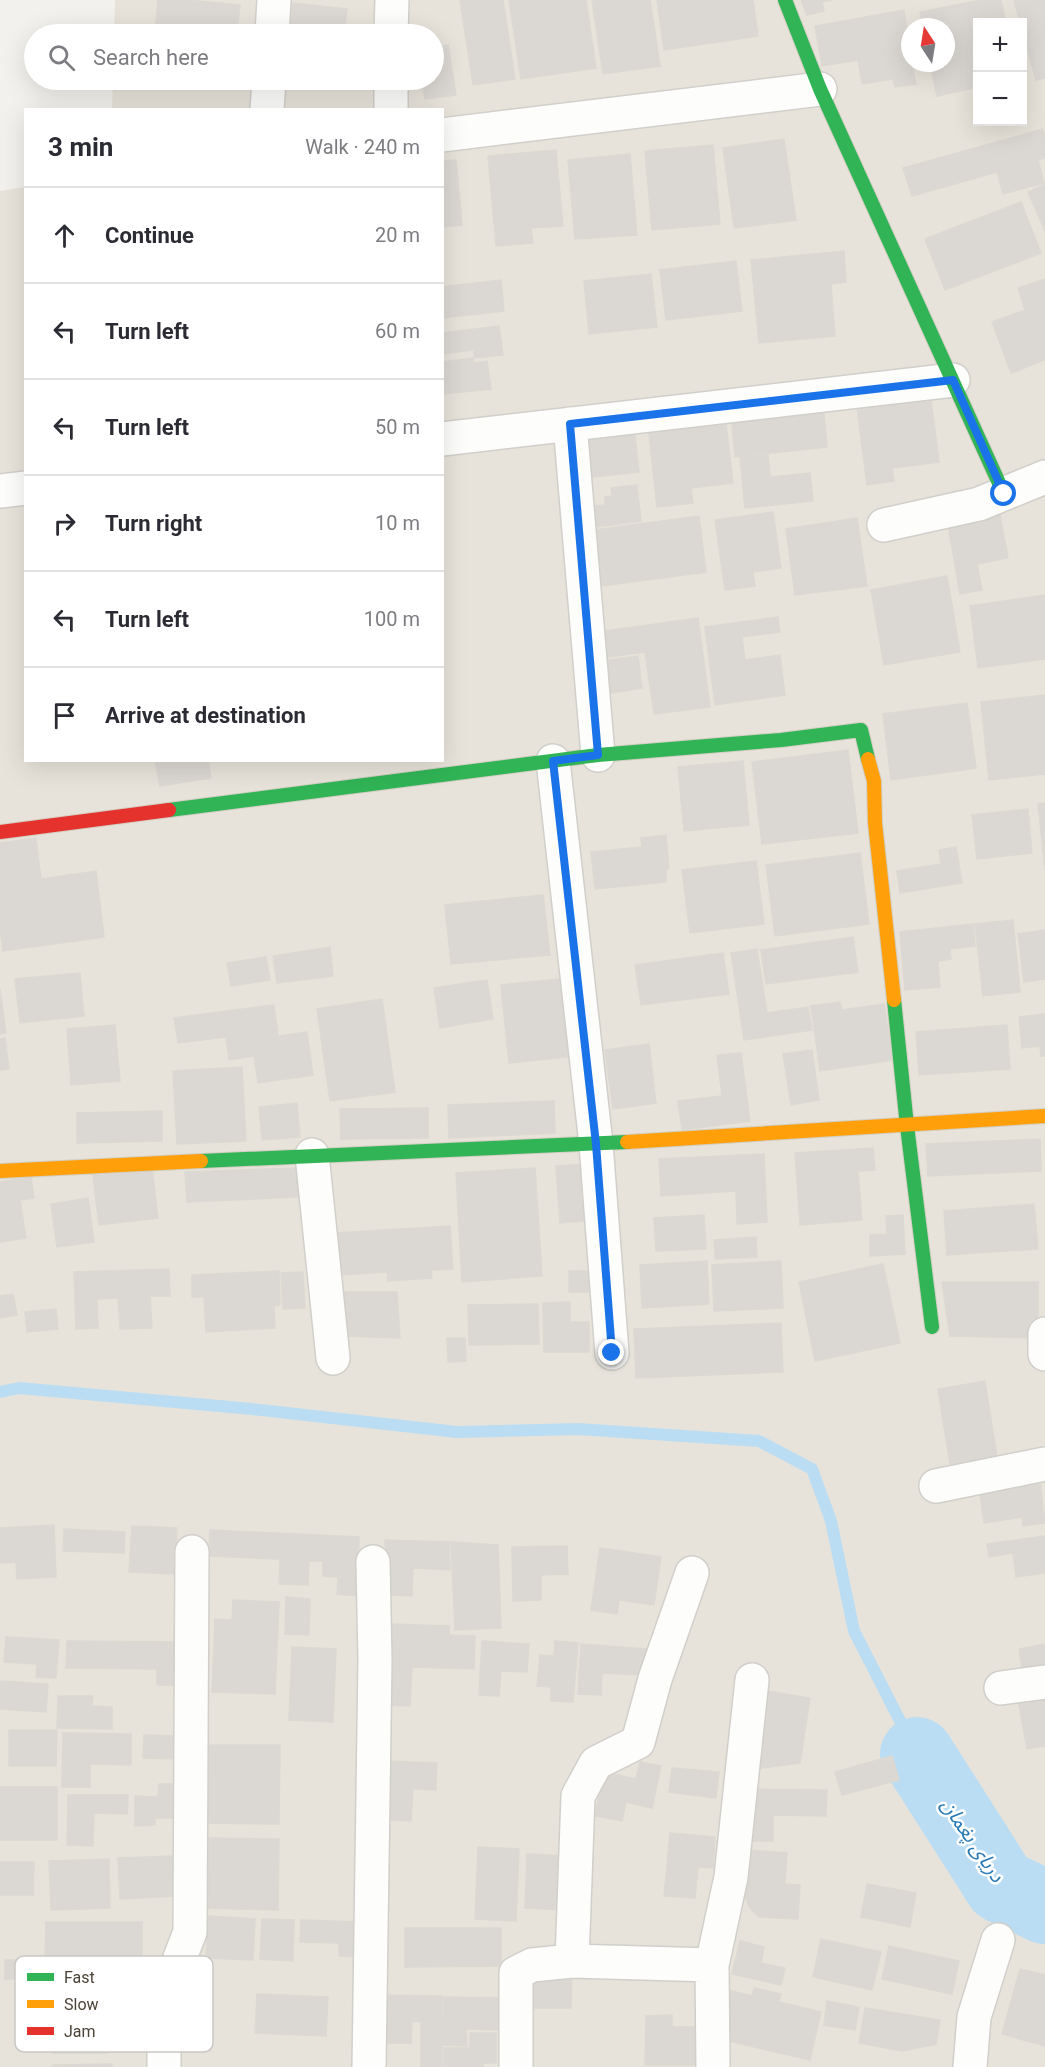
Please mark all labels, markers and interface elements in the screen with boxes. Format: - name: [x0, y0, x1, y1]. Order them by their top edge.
- north arrow: [901, 18, 955, 72]
- map controls: [973, 18, 1027, 126]
- button: +: [973, 18, 1027, 72]
- search box: [24, 24, 444, 90]
- icon: search: [45, 41, 78, 74]
- text: Search here: [93, 45, 209, 70]
- button: −: [973, 72, 1027, 126]
- text: 3 min: [48, 132, 113, 162]
- text: Walk · 240 m: [305, 135, 420, 159]
- icon: ahead: [48, 219, 81, 252]
- text: Continue: [105, 223, 194, 248]
- text: 20 m: [375, 223, 420, 247]
- icon: left: [48, 315, 81, 348]
- text: Turn left: [105, 319, 189, 344]
- text: 60 m: [375, 319, 420, 343]
- icon: left: [48, 411, 81, 444]
- text: Turn left: [105, 415, 189, 440]
- text: 50 m: [375, 415, 420, 439]
- route start: [990, 480, 1016, 506]
- icon: right: [48, 507, 81, 540]
- text: Turn right: [105, 511, 202, 536]
- text: 10 m: [375, 511, 420, 535]
- icon: left: [48, 603, 81, 636]
- text: Turn left: [105, 607, 189, 632]
- text: 100 m: [364, 607, 420, 631]
- icon: arrive: [48, 699, 81, 732]
- text: Arrive at destination: [105, 703, 306, 728]
- route end: [598, 1339, 624, 1365]
- water label: دریای پغمان: [935, 1794, 1010, 1887]
- legend: [15, 1956, 213, 2052]
- text: Fast: [64, 1968, 95, 1987]
- text: Slow: [64, 1995, 99, 2014]
- text: Jam: [64, 2022, 96, 2041]

